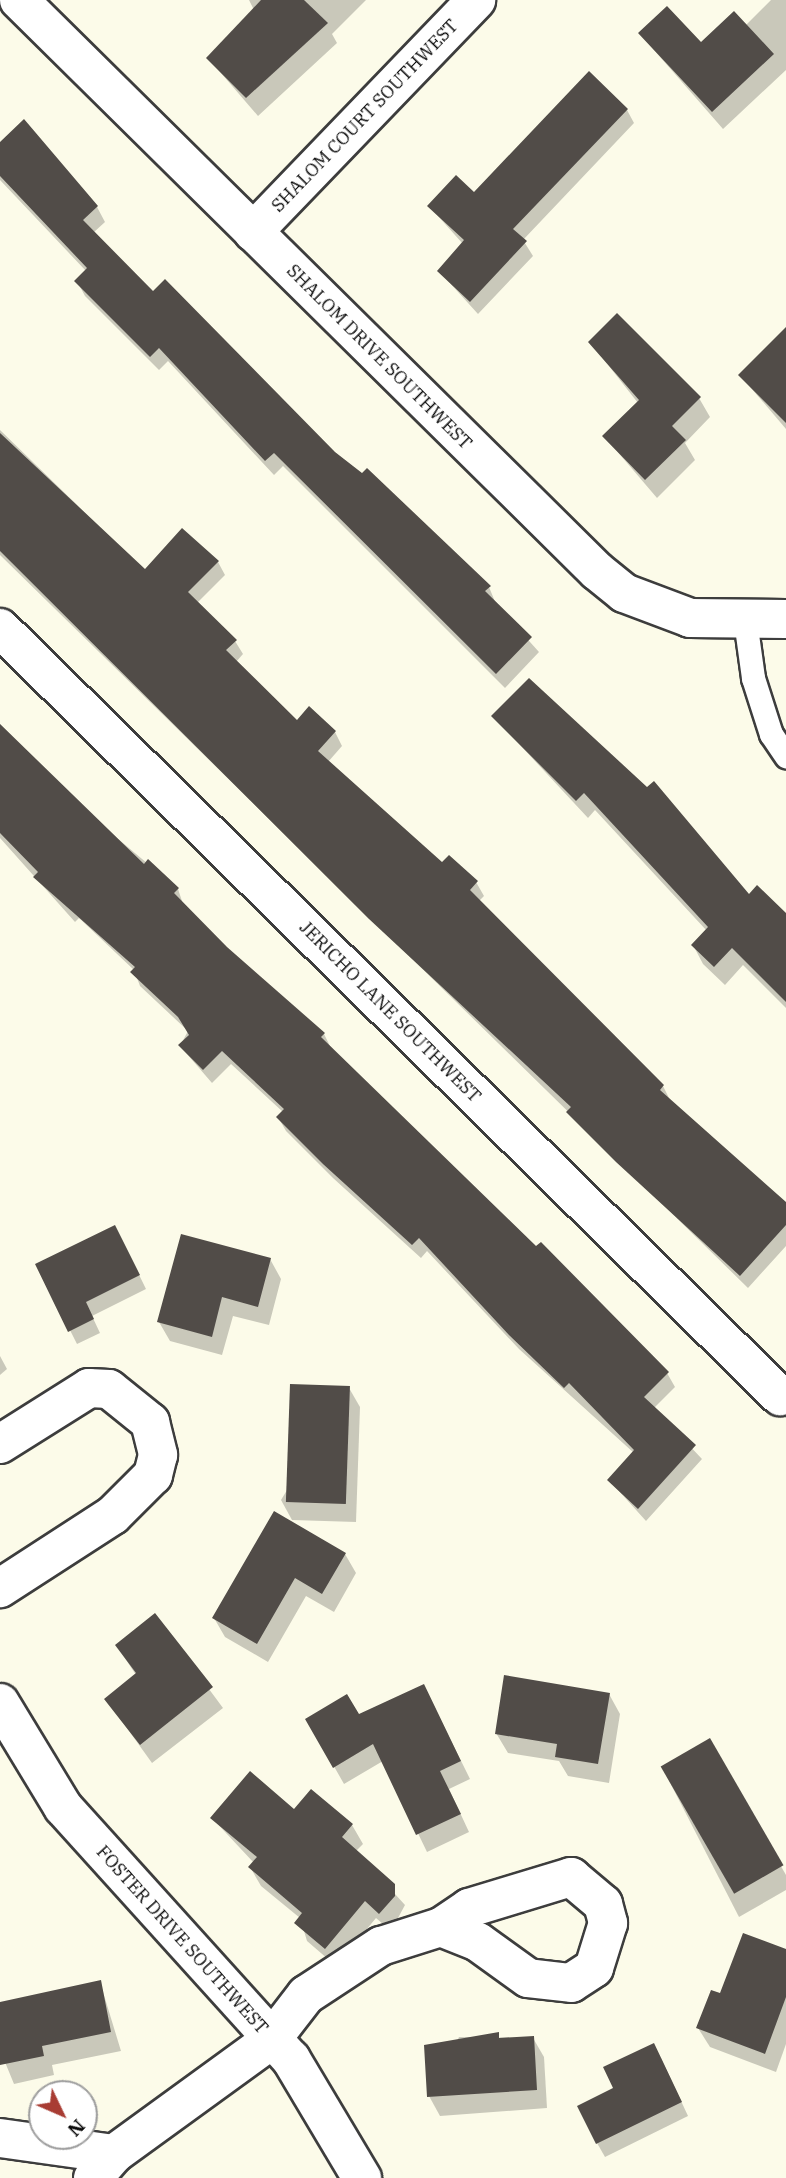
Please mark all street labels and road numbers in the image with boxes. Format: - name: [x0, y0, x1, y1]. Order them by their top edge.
- street label: SHALOM COURT SOUTHWEST: [267, 15, 463, 217]
- street label: SHALOM DRIVE SOUTHWEST: [282, 260, 476, 454]
- street label: JERICHO LANE SOUTHWEST: [295, 917, 485, 1107]
- street label: FOSTER DRIVE SOUTHWEST: [92, 1841, 272, 2039]

